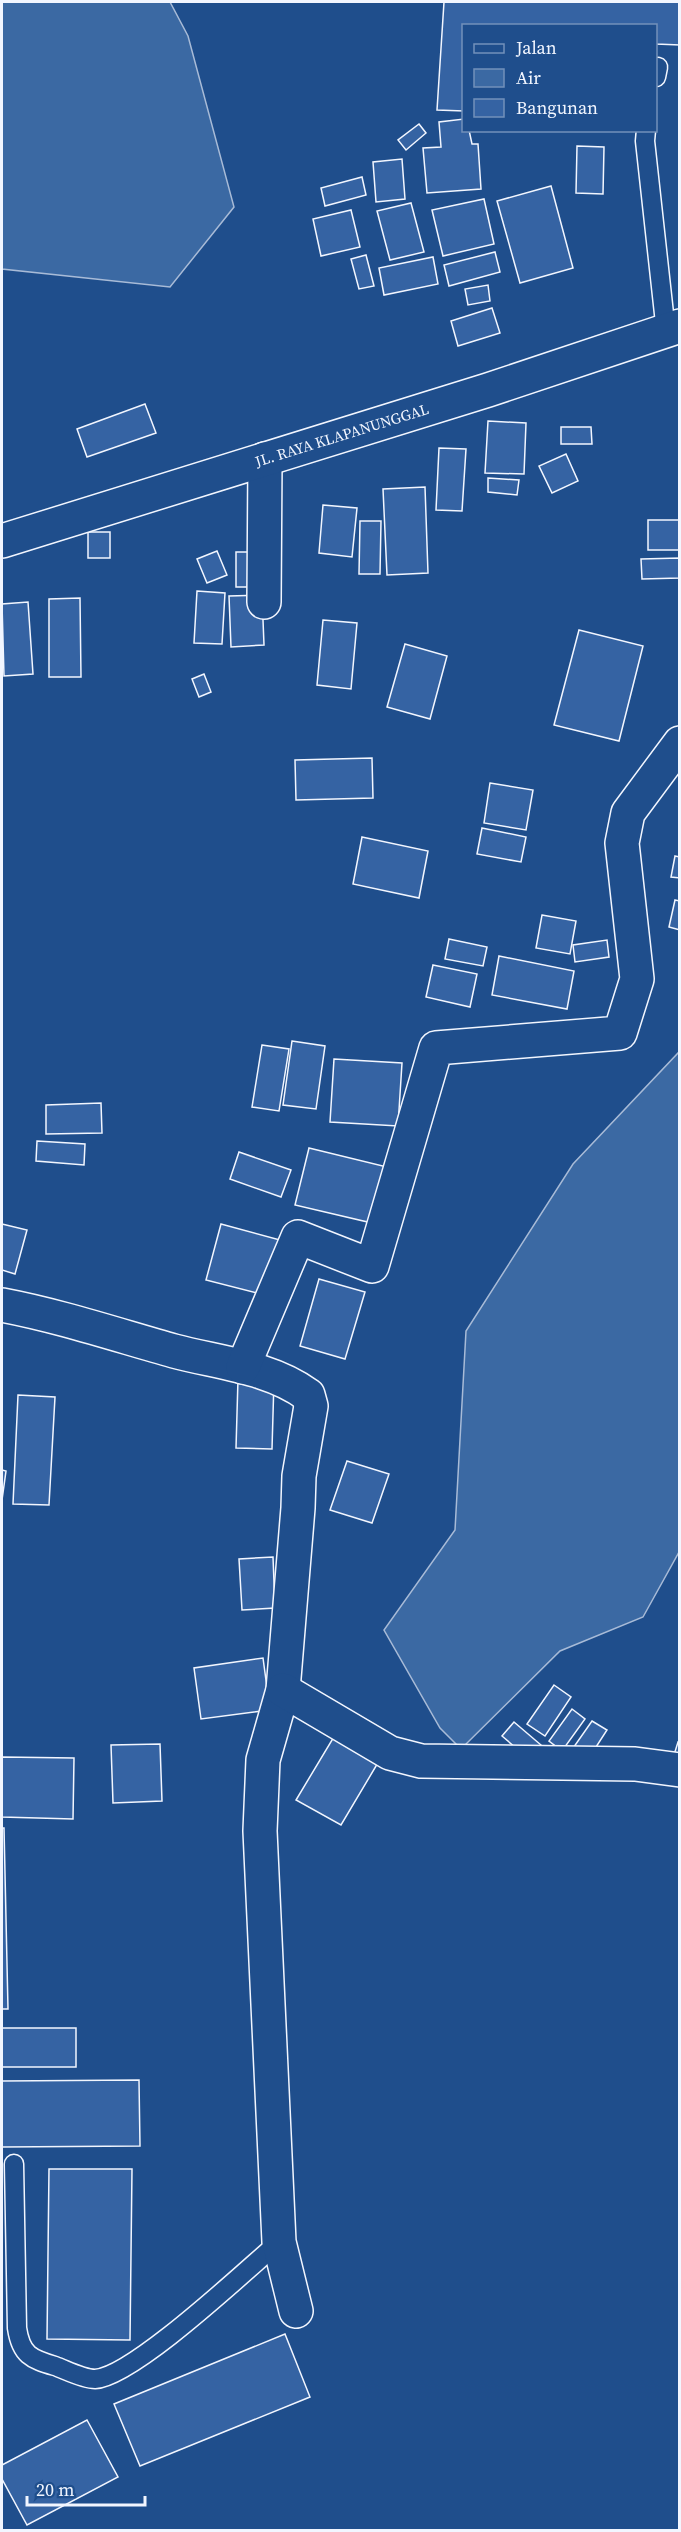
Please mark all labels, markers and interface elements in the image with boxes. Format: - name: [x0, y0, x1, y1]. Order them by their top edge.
- legend: [462, 24, 657, 132]
- text: Jalan: [515, 35, 557, 60]
- text: Air: [516, 65, 541, 90]
- text: Bangunan: [516, 95, 598, 120]
- street label: JL. RAYA KLAPANUNGGAL: [251, 398, 431, 472]
- scale bar: [27, 2469, 146, 2507]
- text: 20 m: [36, 2477, 74, 2502]

